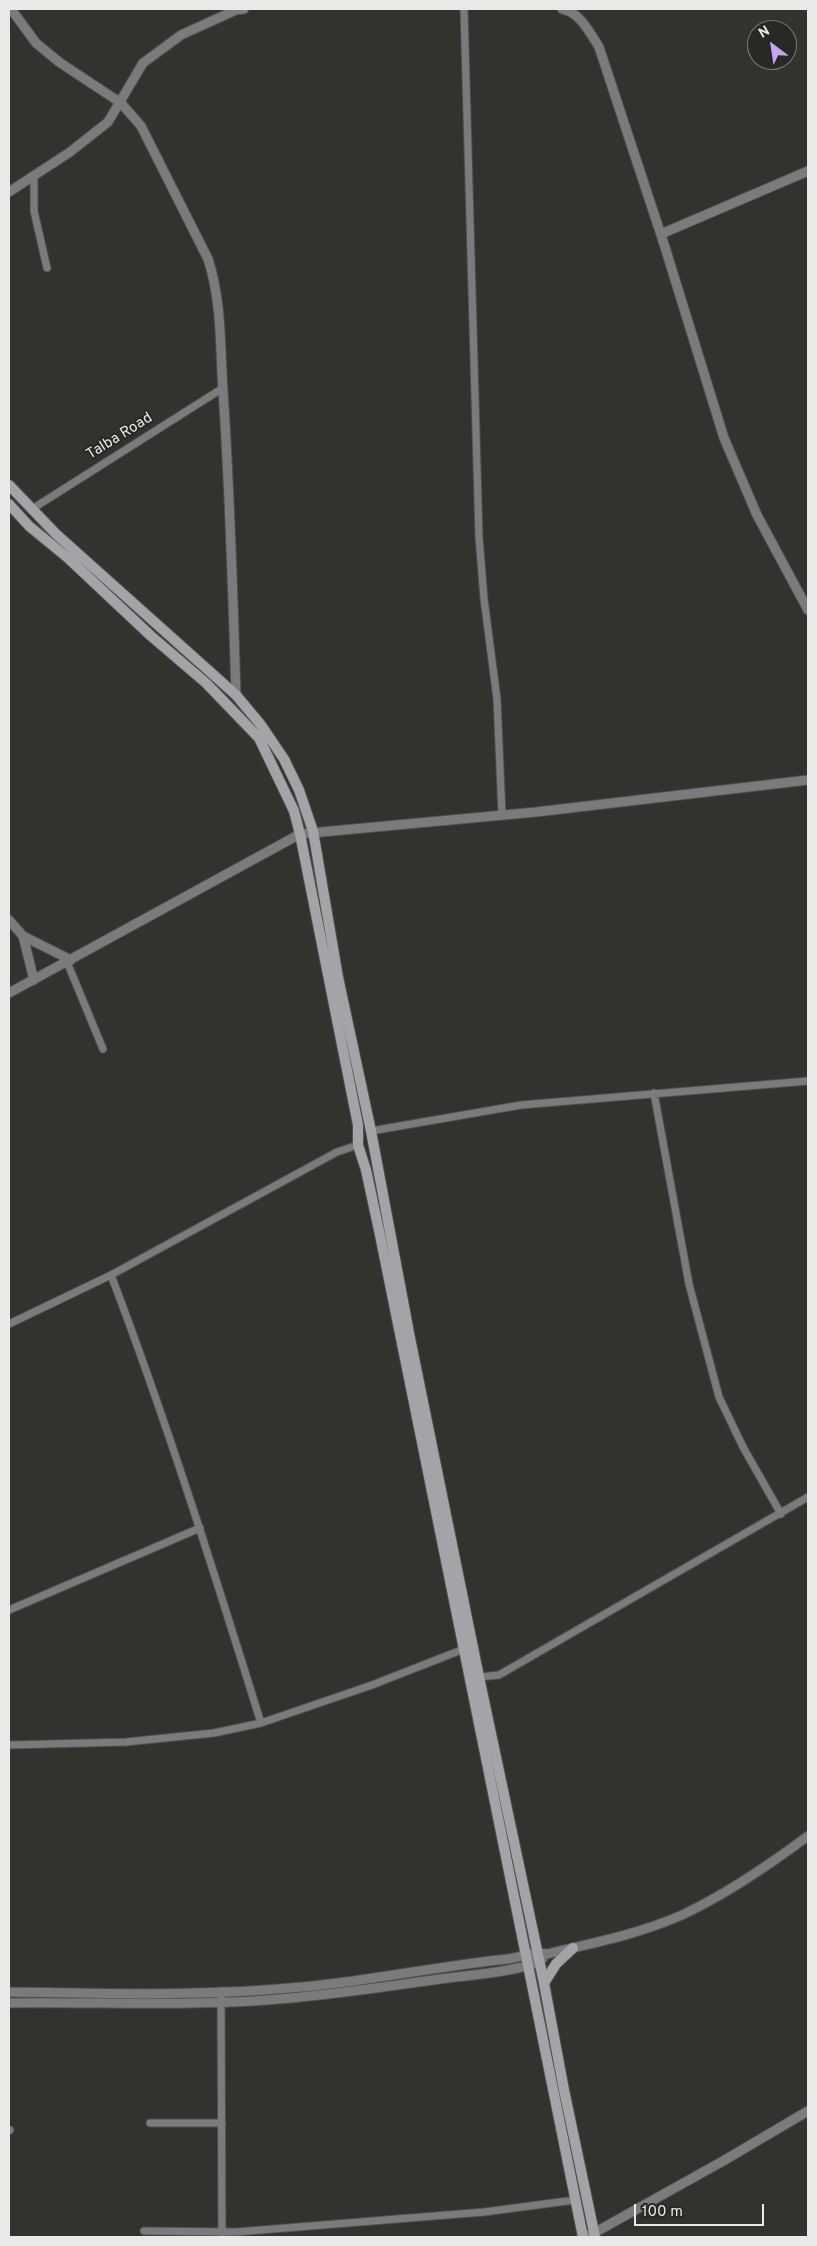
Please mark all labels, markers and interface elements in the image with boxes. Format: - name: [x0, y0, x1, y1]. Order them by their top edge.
- north arrow: [747, 20, 797, 70]
- text: N: [756, 23, 773, 42]
- street label: Talba Road: [84, 410, 156, 464]
- scale bar: [637, 2194, 767, 2226]
- text: 100 m: [642, 2203, 683, 2222]

